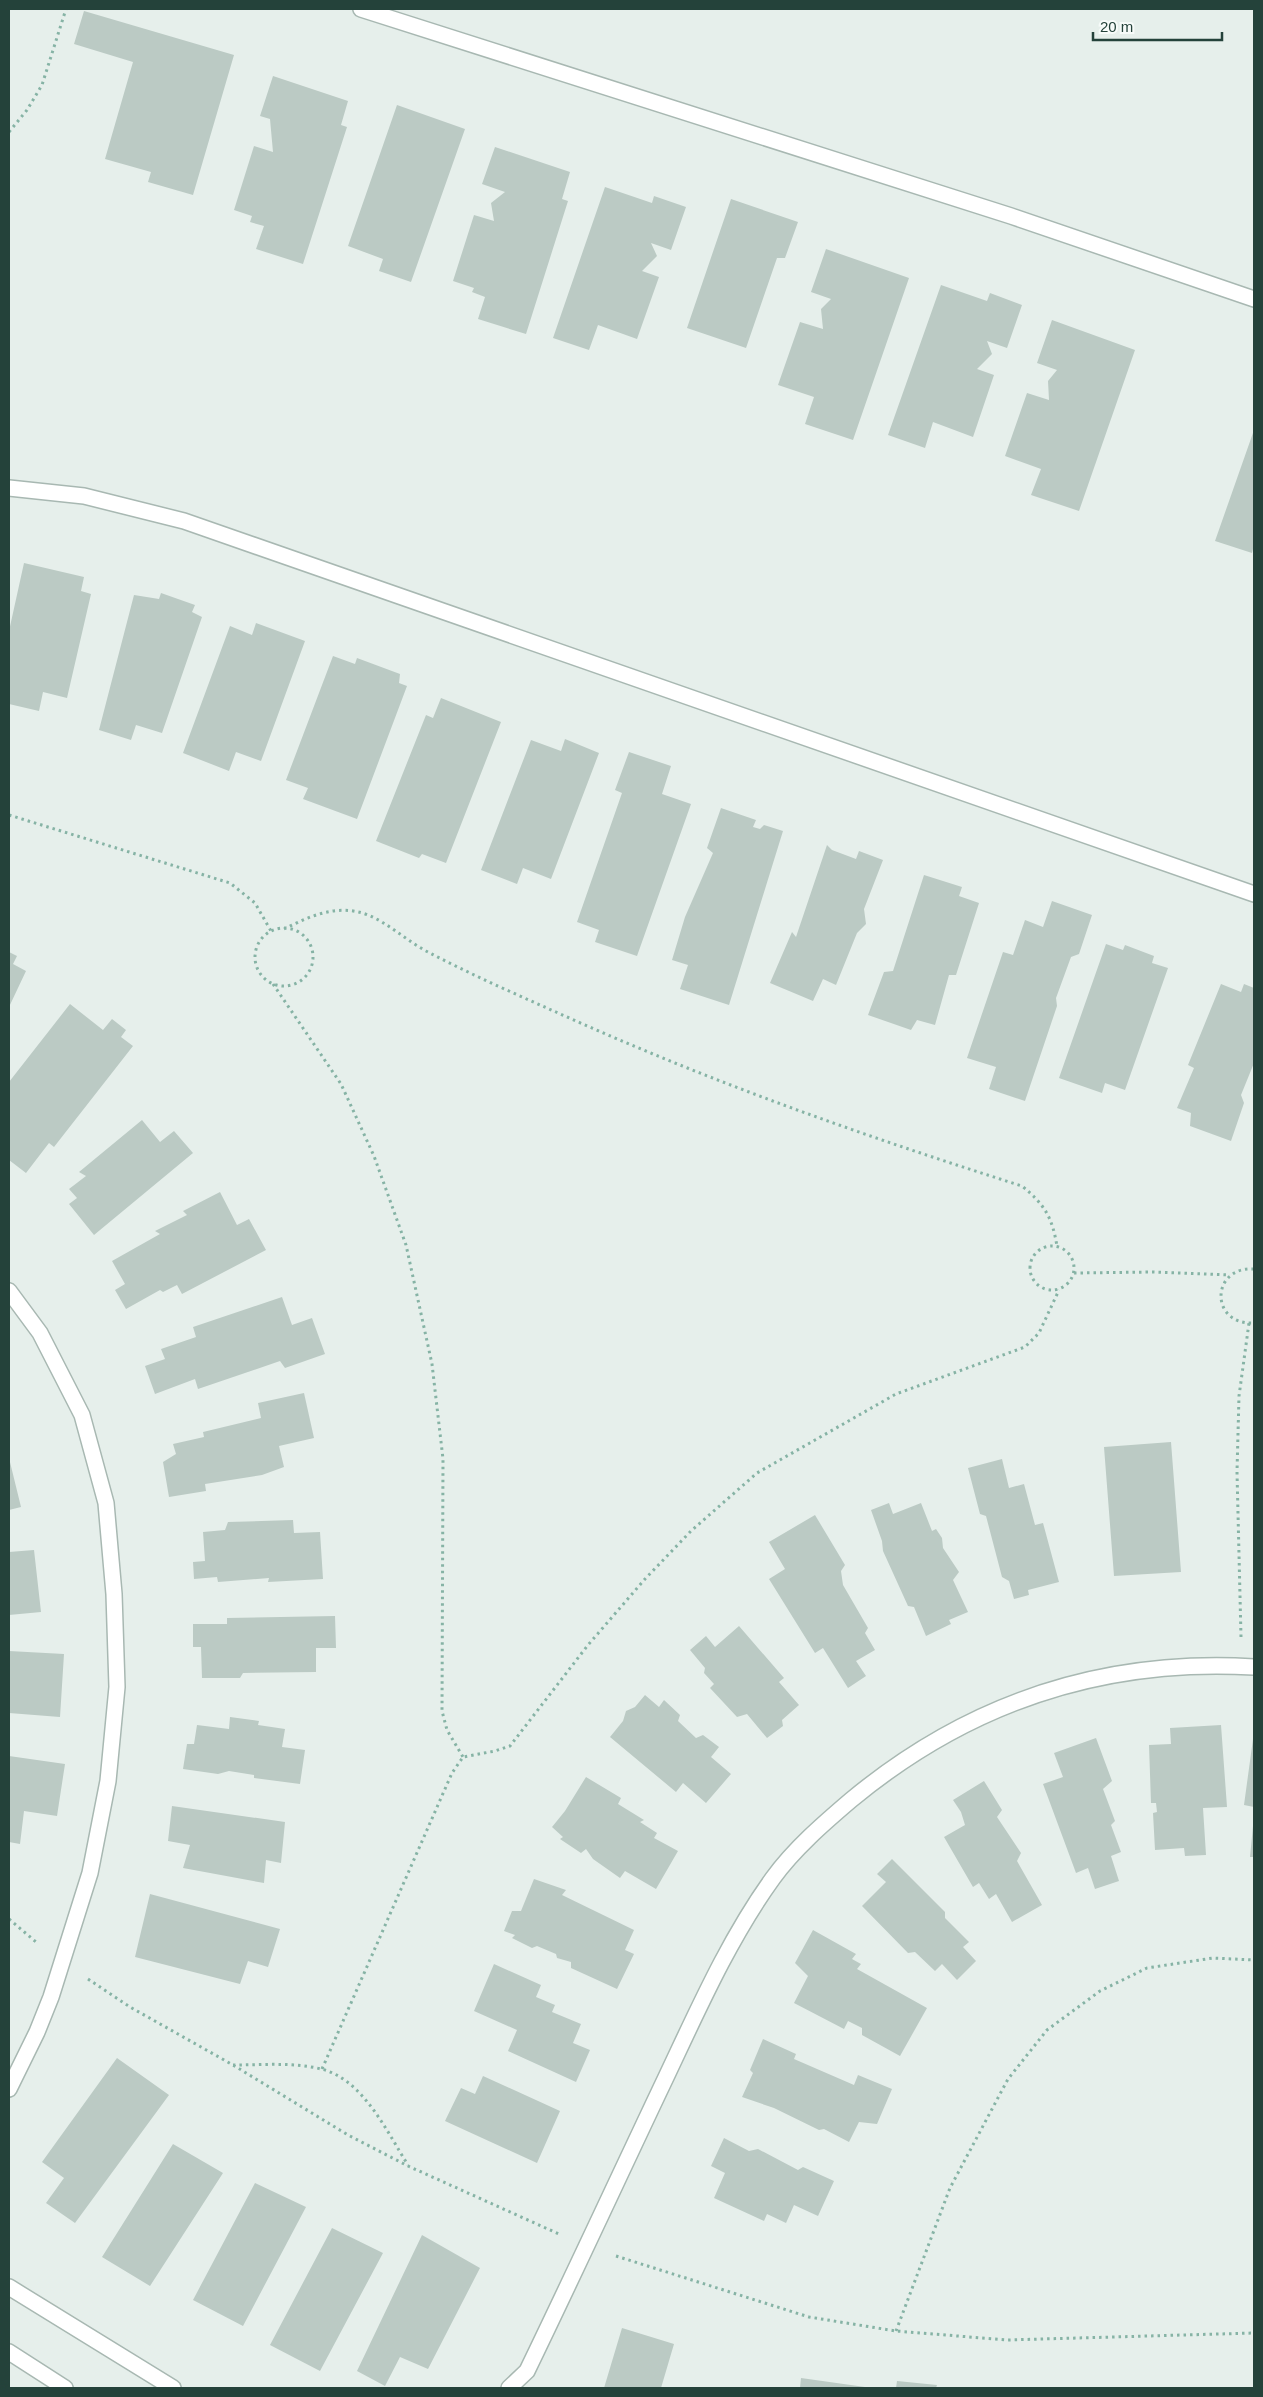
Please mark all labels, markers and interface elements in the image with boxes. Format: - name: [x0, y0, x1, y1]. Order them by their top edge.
- scale bar: [1093, 10, 1222, 42]
- text: 20 m: [1100, 18, 1133, 35]

